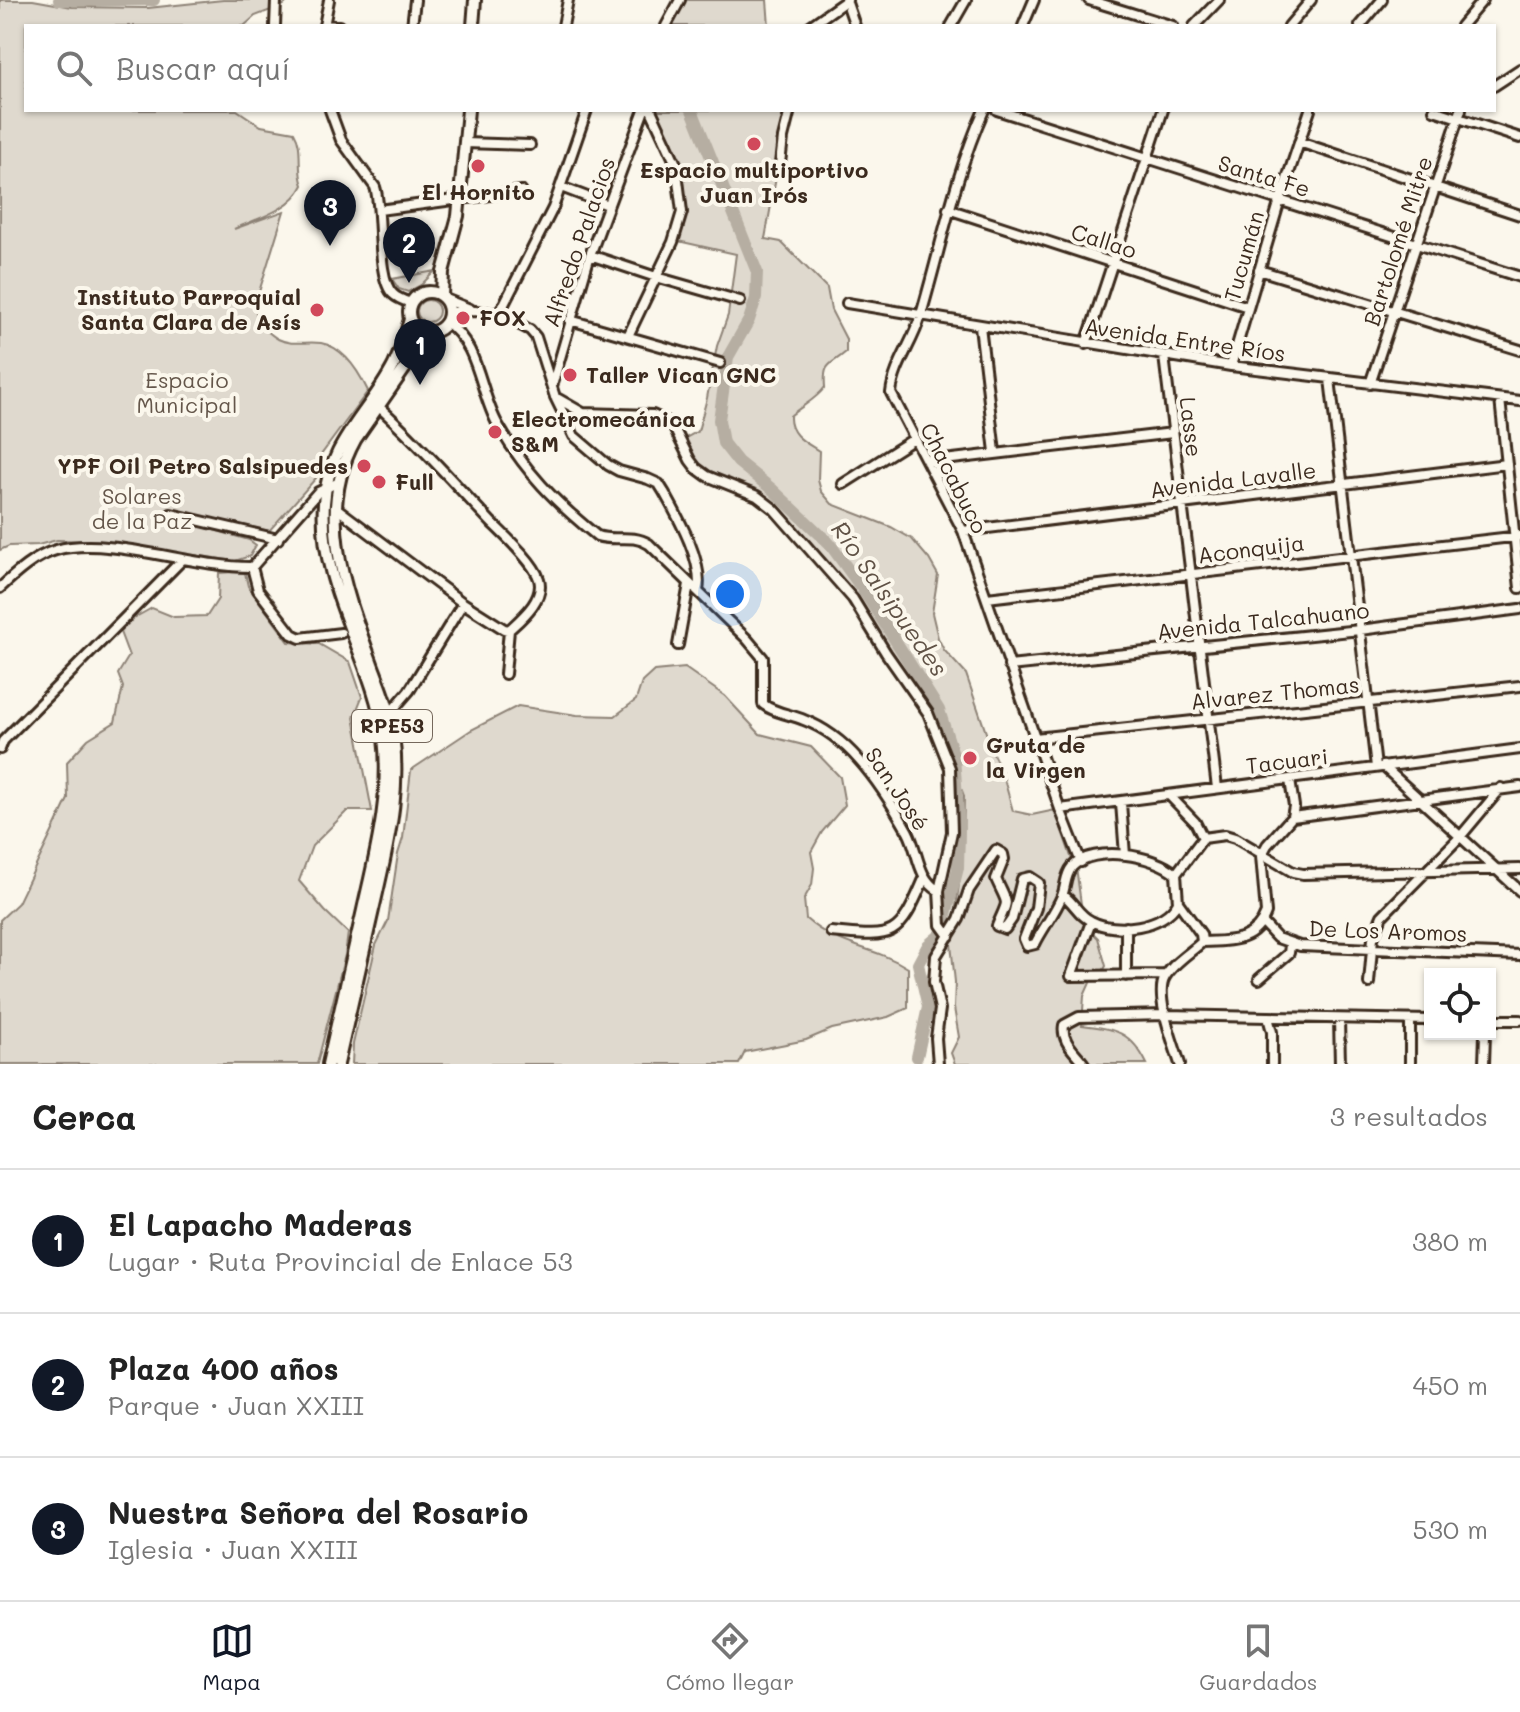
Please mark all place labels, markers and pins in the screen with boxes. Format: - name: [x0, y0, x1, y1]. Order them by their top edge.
- marker: Espacio multiportivo Juan Irós: [745, 135, 763, 153]
- place label: Espacio multiportivo Juan Irós: [640, 155, 868, 209]
- marker: El Hornito: [469, 157, 487, 175]
- place label: El Hornito: [421, 177, 535, 206]
- pin: 3: [304, 180, 356, 246]
- pin: 2: [383, 217, 435, 283]
- place label: Instituto Parroquial Santa Clara de Asís: [77, 282, 301, 336]
- marker: Instituto Parroquial Santa Clara de Asís: [308, 301, 326, 319]
- place label: FOX: [479, 303, 526, 332]
- marker: FOX: [454, 309, 472, 327]
- pin: 1: [394, 319, 446, 385]
- place label: Taller Vican GNC: [586, 360, 776, 389]
- marker: Taller Vican GNC: [561, 366, 579, 384]
- place label: Electromecánica S&M: [511, 404, 696, 458]
- marker: Electromecánica S&M: [486, 423, 504, 441]
- place label: YPF Oil Petro Salsipuedes: [57, 451, 348, 480]
- marker: YPF Oil Petro Salsipuedes: [355, 457, 373, 475]
- place label: Full: [395, 467, 434, 496]
- marker: Full: [370, 473, 388, 491]
- place label: Gruta de la Virgen: [986, 730, 1086, 784]
- marker: Gruta de la Virgen: [961, 749, 979, 767]

